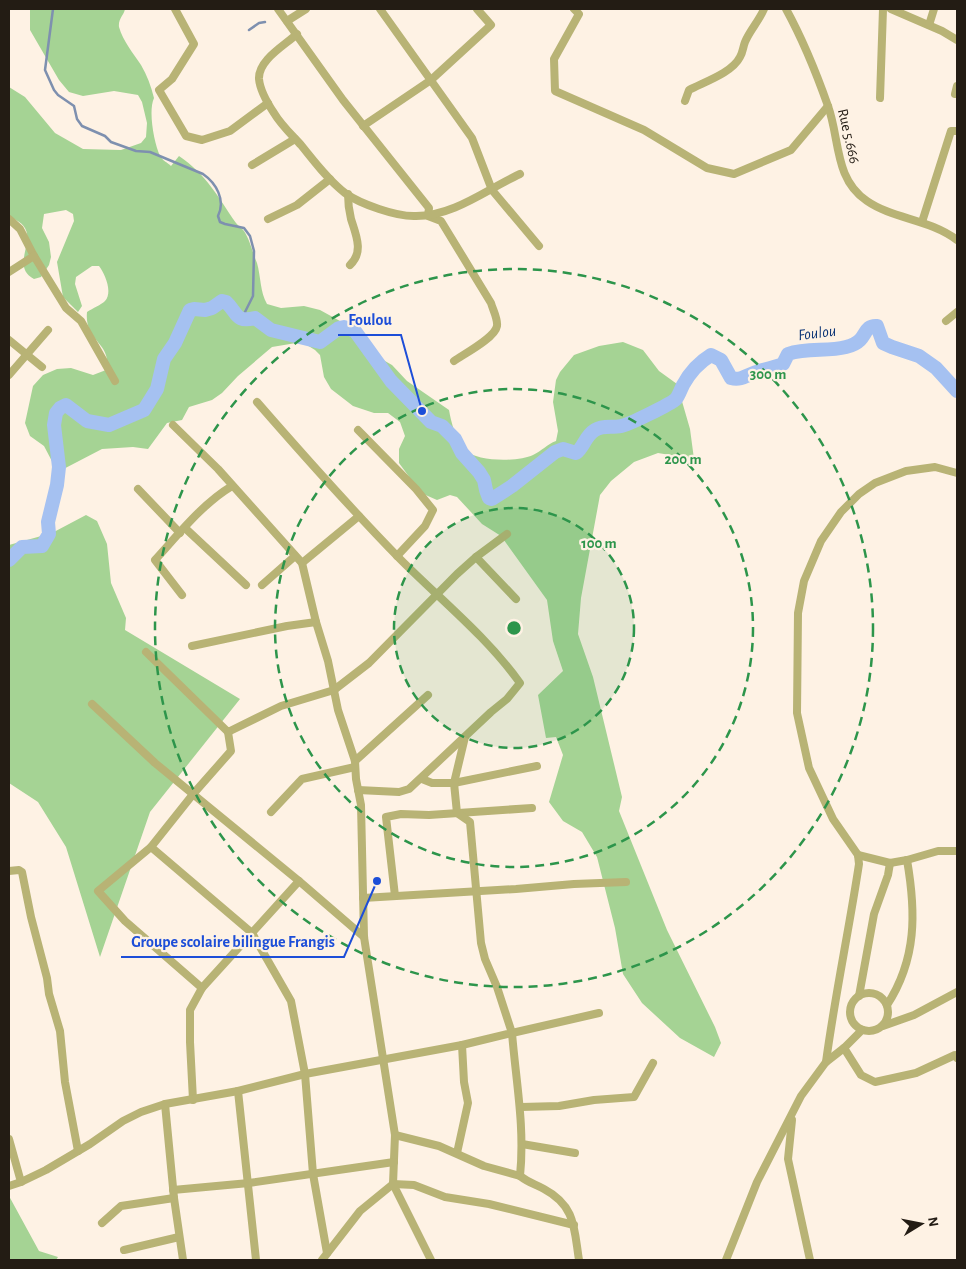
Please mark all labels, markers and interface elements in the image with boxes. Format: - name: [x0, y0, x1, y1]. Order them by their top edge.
- street label: Rue 5.666: [835, 107, 862, 165]
- callout: Foulou: [338, 304, 401, 335]
- text: Foulou: [348, 312, 392, 328]
- water label: Foulou: [797, 323, 837, 343]
- text: 300 m: [750, 367, 786, 382]
- text: 200 m: [664, 452, 702, 467]
- text: 100 m: [581, 536, 617, 551]
- centre of rings: [505, 619, 523, 637]
- callout: Groupe scolaire bilingue Frangis: [121, 926, 344, 957]
- text: Groupe scolaire bilingue Frangis: [131, 934, 335, 950]
- north arrow: [896, 1199, 946, 1249]
- text: N: [925, 1216, 941, 1228]

